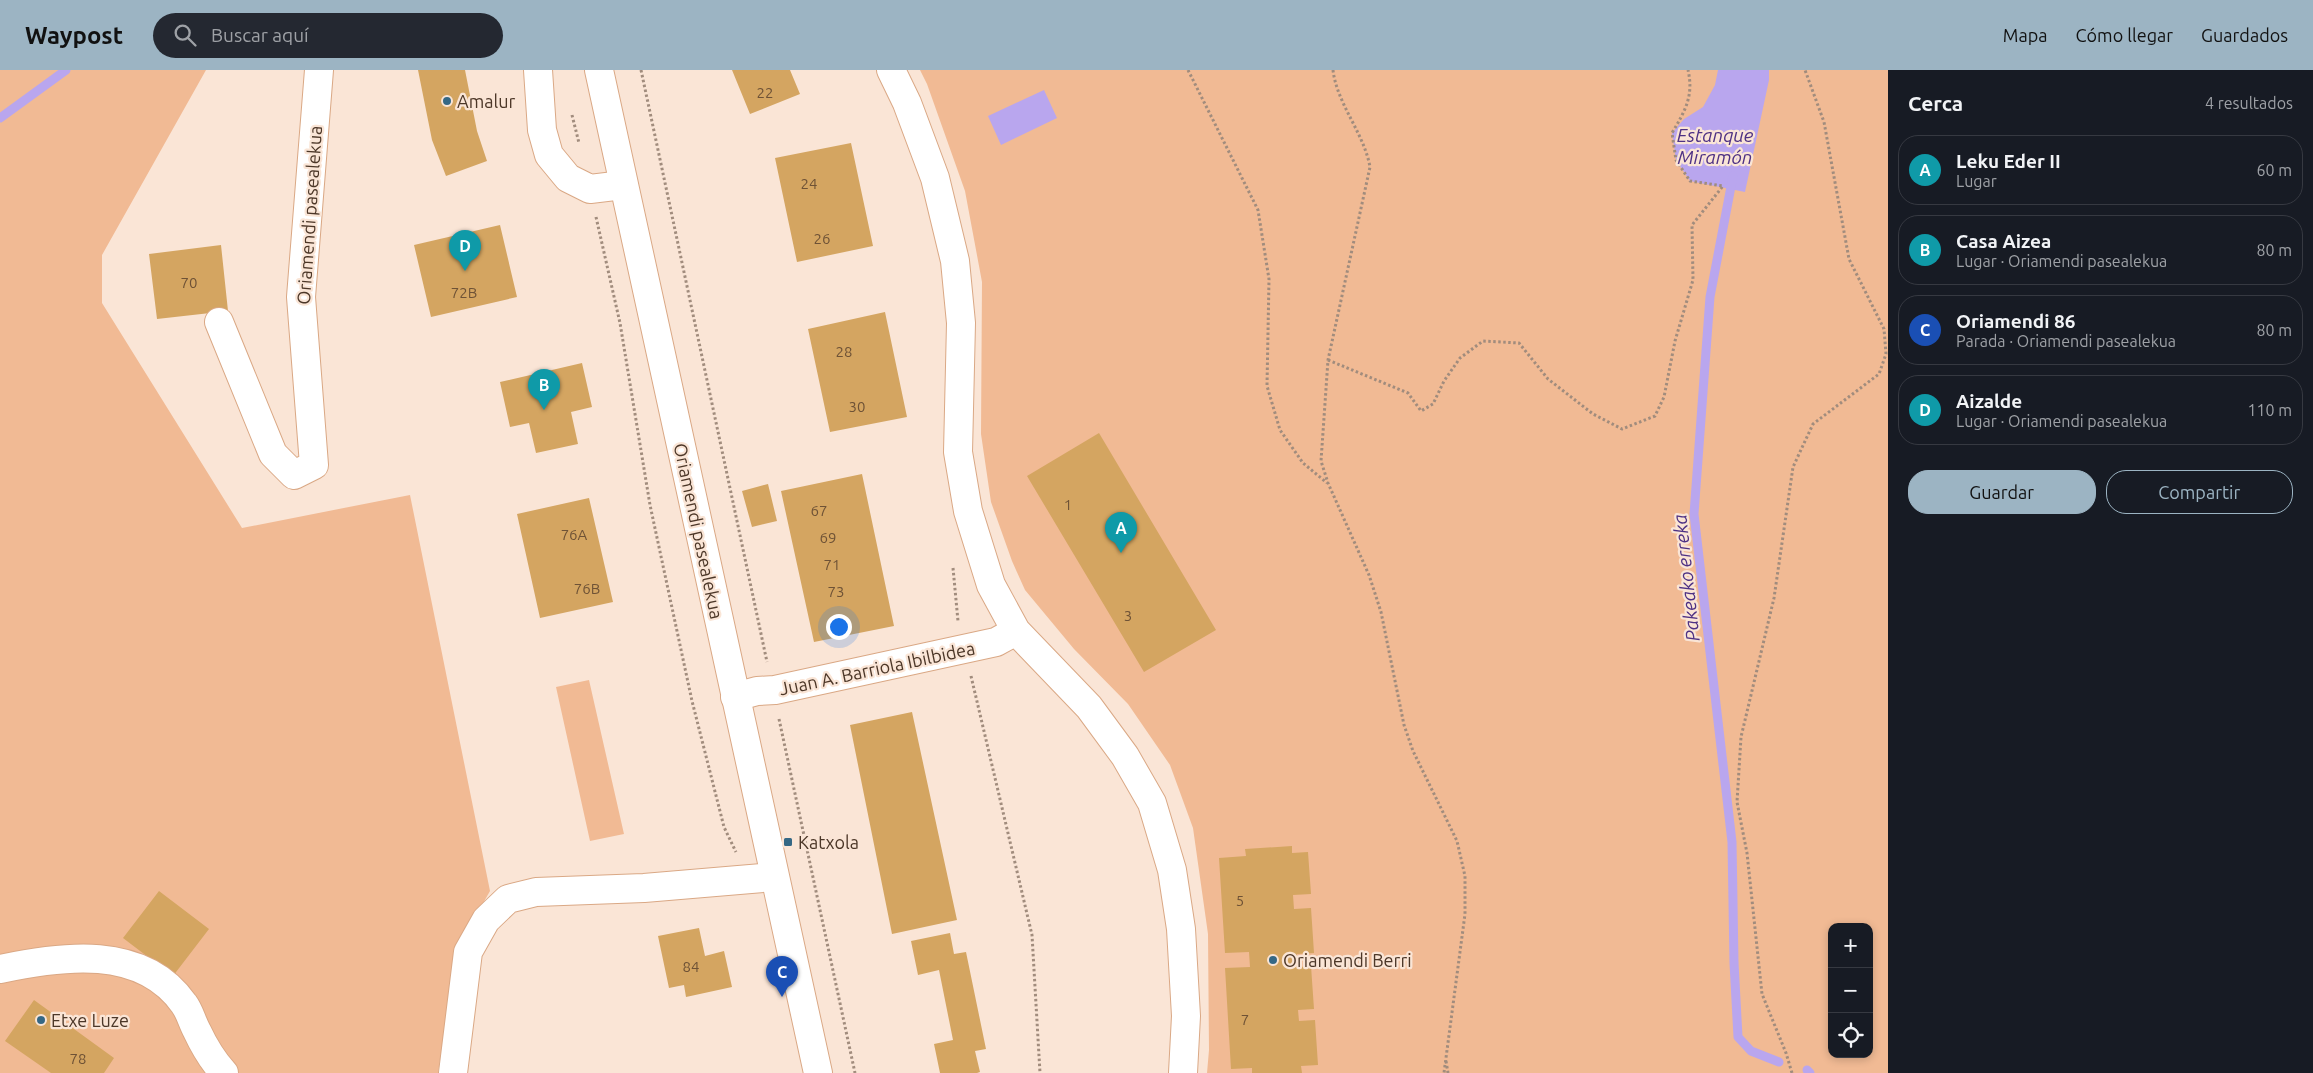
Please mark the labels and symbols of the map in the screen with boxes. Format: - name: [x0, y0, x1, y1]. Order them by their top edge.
- house number: 22: [757, 84, 773, 101]
- place label: Amalur: [457, 91, 515, 111]
- marker: Amalur: [441, 95, 453, 107]
- water label: Estanque Miramón: [1677, 124, 1754, 168]
- street label: Oriamendi pasealekua: [293, 125, 325, 305]
- house number: 24: [801, 175, 817, 192]
- pin: D: [449, 230, 481, 271]
- house number: 26: [814, 230, 830, 247]
- house number: 70: [181, 274, 197, 291]
- house number: 72B: [451, 284, 477, 301]
- house number: 28: [836, 343, 852, 360]
- pin: B: [528, 369, 560, 410]
- house number: 30: [849, 398, 865, 415]
- street label: Oriamendi pasealekua: [671, 441, 727, 621]
- house number: 1: [1064, 496, 1072, 513]
- house number: 67: [811, 502, 827, 519]
- pin: A: [1105, 512, 1137, 553]
- water label: Pakeako erreka: [1668, 513, 1704, 643]
- house number: 76A: [561, 526, 588, 543]
- house number: 69: [820, 529, 836, 546]
- house number: 71: [824, 556, 840, 573]
- house number: 76B: [574, 580, 600, 597]
- house number: 73: [828, 583, 844, 600]
- house number: 3: [1124, 607, 1132, 624]
- your location: [826, 614, 852, 640]
- street label: Juan A. Barriola Ibilbidea: [777, 637, 977, 699]
- place label: Katxola: [798, 832, 859, 852]
- marker: Katxola: [782, 836, 794, 848]
- house number: 5: [1236, 892, 1244, 909]
- place label: Oriamendi Berri: [1283, 950, 1412, 970]
- marker: Oriamendi Berri: [1267, 954, 1279, 966]
- pin: C: [766, 956, 798, 997]
- house number: 84: [683, 958, 699, 975]
- place label: Etxe Luze: [51, 1010, 129, 1030]
- house number: 7: [1241, 1011, 1249, 1028]
- marker: Etxe Luze: [35, 1014, 47, 1026]
- house number: 78: [70, 1050, 86, 1067]

